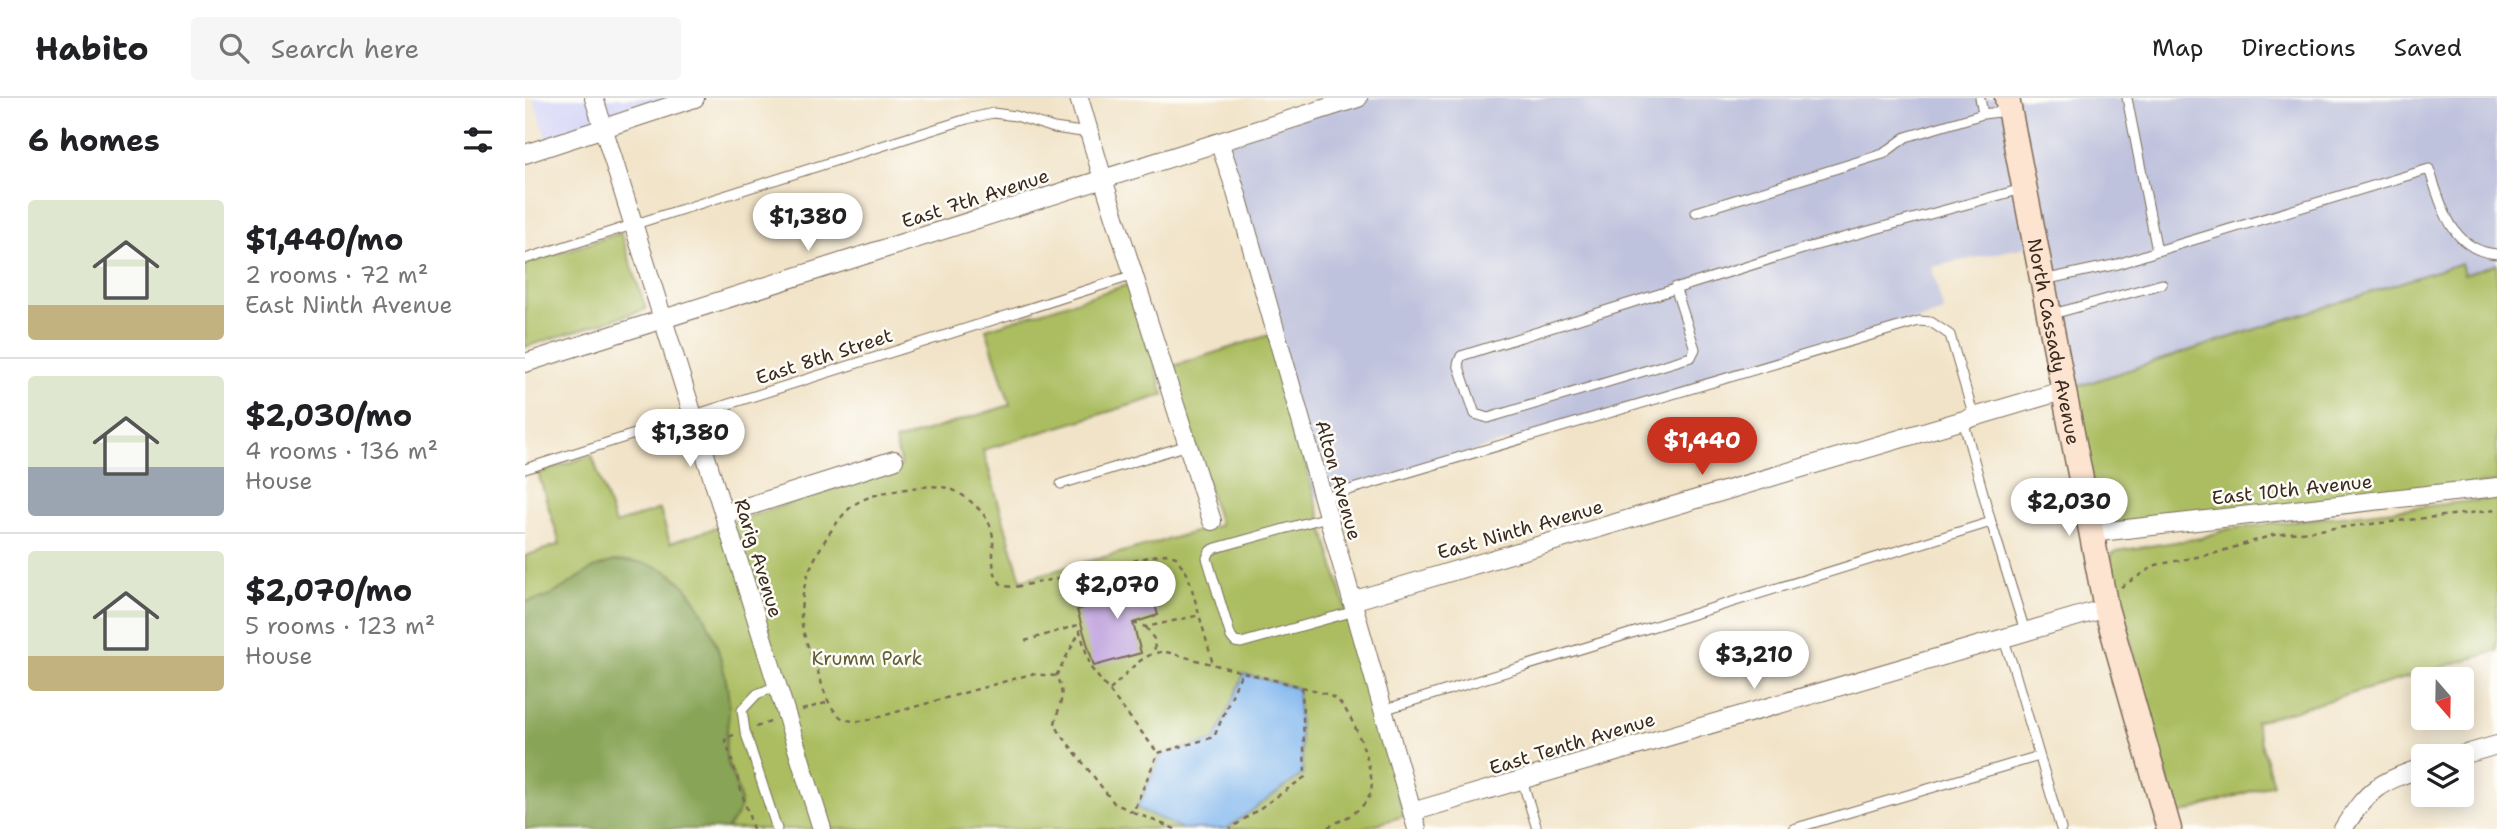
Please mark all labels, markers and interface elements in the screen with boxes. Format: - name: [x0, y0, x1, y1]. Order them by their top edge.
- search box: [191, 17, 681, 80]
- text: Habito: [35, 26, 149, 71]
- icon: search: [215, 29, 253, 67]
- text: Search here: [271, 31, 419, 66]
- text: Map: [2152, 32, 2203, 64]
- text: Directions: [2241, 32, 2356, 64]
- text: Saved: [2394, 32, 2462, 64]
- text: 6 homes: [28, 120, 160, 161]
- icon: filters: [459, 121, 497, 159]
- street label: East 7th Avenue: [898, 163, 1052, 234]
- pin: $1,380: [751, 194, 865, 253]
- text: $1,380: [769, 201, 847, 231]
- text: $1,440/mo: [245, 219, 403, 260]
- icon: home: [84, 228, 168, 312]
- street label: North Cassady Avenue: [2022, 236, 2086, 447]
- text: 2 rooms · 72 m²: [245, 260, 428, 290]
- text: East Ninth Avenue: [245, 290, 453, 320]
- street label: East 8th Street: [753, 323, 896, 390]
- text: $2,030/mo: [245, 395, 412, 436]
- icon: home: [84, 404, 168, 488]
- pin: $1,380: [633, 410, 747, 469]
- text: $1,380: [651, 417, 729, 447]
- street label: Alton Avenue: [1309, 417, 1368, 543]
- pin: $1,440: [1645, 418, 1759, 477]
- text: $1,440: [1663, 425, 1741, 455]
- text: 4 rooms · 136 m²: [245, 436, 438, 466]
- text: House: [245, 466, 313, 496]
- street label: East 10th Avenue: [2211, 469, 2374, 510]
- pin: $2,030: [2012, 478, 2126, 538]
- text: $2,030: [2027, 486, 2111, 516]
- street label: East Ninth Avenue: [1434, 494, 1606, 565]
- street label: Rarig Avenue: [729, 496, 788, 621]
- pin: $2,070: [1060, 561, 1174, 621]
- text: $2,070: [1075, 569, 1159, 599]
- text: $2,070/mo: [245, 570, 412, 611]
- icon: home: [84, 579, 168, 663]
- text: 5 rooms · 123 m²: [245, 611, 435, 641]
- pin: $3,210: [1697, 632, 1811, 691]
- text: $3,210: [1715, 639, 1793, 669]
- text: House: [245, 641, 313, 671]
- park label: Krumm Park: [812, 646, 923, 671]
- north arrow: [2411, 667, 2475, 730]
- map controls: [2411, 667, 2474, 807]
- street label: East Tenth Avenue: [1486, 706, 1658, 781]
- button: layers: [2411, 744, 2474, 807]

